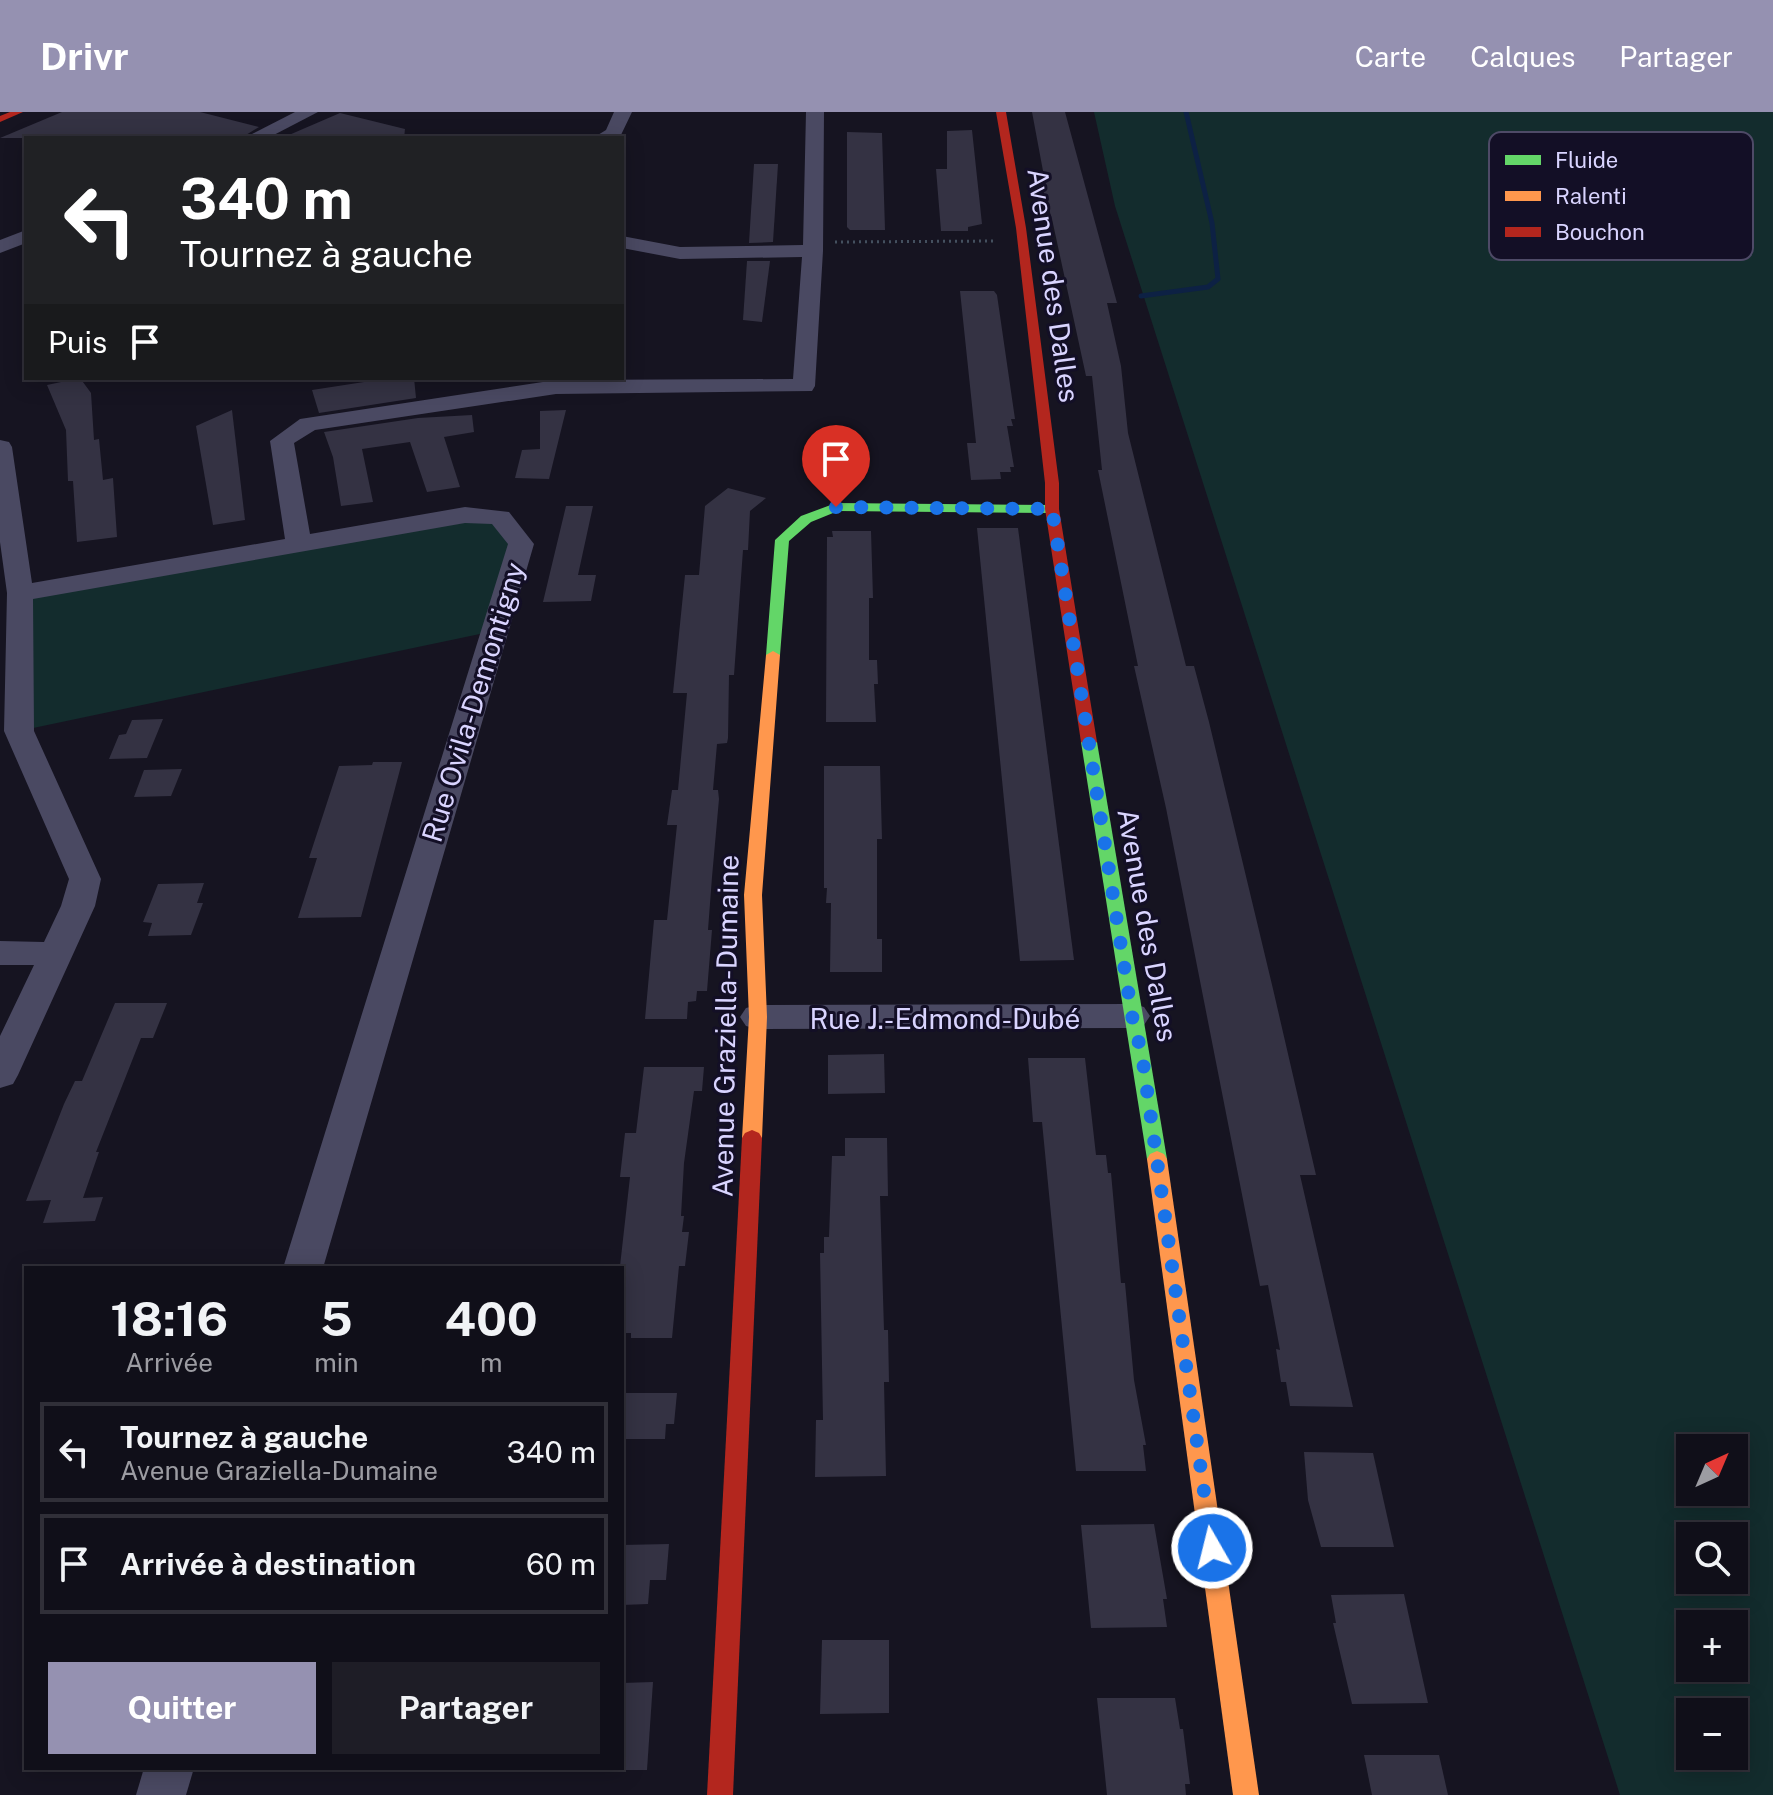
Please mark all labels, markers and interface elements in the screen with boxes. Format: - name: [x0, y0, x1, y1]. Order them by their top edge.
- text: Drivr: [40, 34, 129, 79]
- text: Carte: [1355, 40, 1426, 73]
- text: Calques: [1470, 40, 1575, 73]
- text: Partager: [1619, 40, 1733, 73]
- legend: [1489, 132, 1753, 260]
- text: Fluide: [1555, 147, 1618, 173]
- text: 340 m: [180, 166, 353, 232]
- street label: Avenue des Dalles: [1021, 166, 1087, 404]
- icon: left: [48, 168, 152, 272]
- text: Ralenti: [1555, 183, 1627, 209]
- text: Bouchon: [1555, 219, 1645, 245]
- text: Tournez à gauche: [180, 233, 473, 275]
- icon: arrive: [123, 320, 167, 364]
- text: Puis: [48, 324, 107, 360]
- pin: [802, 425, 870, 507]
- icon: arrive: [814, 437, 858, 481]
- street label: Rue Ovila-Demontigny: [415, 558, 531, 846]
- street label: Avenue des Dalles: [1111, 806, 1185, 1044]
- street label: Avenue Graziella-Dumaine: [706, 854, 744, 1198]
- street label: Rue J.-Edmond-Dubé: [810, 1002, 1080, 1035]
- text: 18:16: [110, 1290, 228, 1347]
- text: 5: [320, 1290, 353, 1347]
- text: 400: [445, 1290, 538, 1347]
- text: Arrivée: [125, 1347, 213, 1378]
- text: min: [314, 1347, 358, 1378]
- text: m: [480, 1347, 502, 1378]
- text: Tournez à gauche: [120, 1419, 368, 1455]
- icon: left: [52, 1430, 96, 1474]
- text: 340 m: [507, 1434, 596, 1470]
- north arrow: [1676, 1434, 1748, 1506]
- map controls: [1676, 1434, 1748, 1770]
- text: Avenue Graziella-Dumaine: [120, 1455, 438, 1486]
- position arrow: [1170, 1506, 1254, 1590]
- button: search: [1676, 1522, 1748, 1594]
- icon: arrive: [52, 1542, 96, 1586]
- text: Arrivée à destination: [120, 1546, 416, 1582]
- text: 60 m: [526, 1546, 596, 1582]
- button: +: [1676, 1610, 1748, 1682]
- button: Quitter: [48, 1662, 316, 1754]
- button: Partager: [332, 1662, 600, 1754]
- button: −: [1676, 1698, 1748, 1770]

